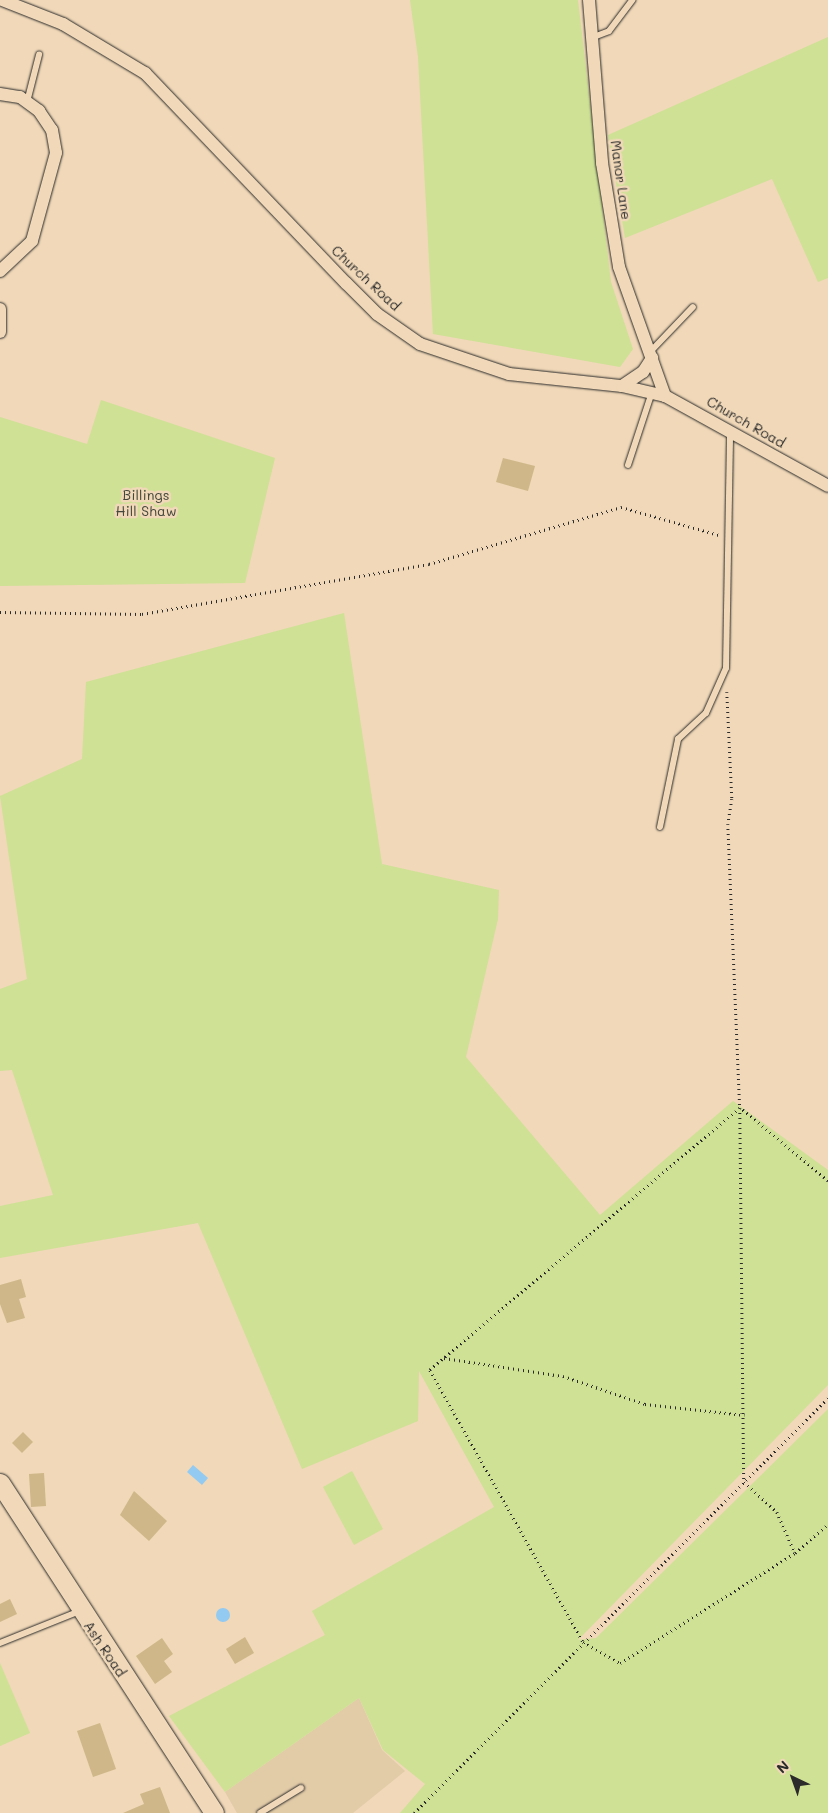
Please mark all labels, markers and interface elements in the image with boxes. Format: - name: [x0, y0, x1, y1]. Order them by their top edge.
- street label: Manor Lane: [607, 139, 635, 221]
- street label: Church Road: [328, 242, 404, 314]
- street label: Church Road: [704, 393, 788, 451]
- park label: Billings Hill Shaw: [115, 487, 177, 520]
- street label: Ash Road: [80, 1618, 130, 1680]
- north arrow: [768, 1753, 818, 1803]
- text: N: [772, 1756, 793, 1777]

